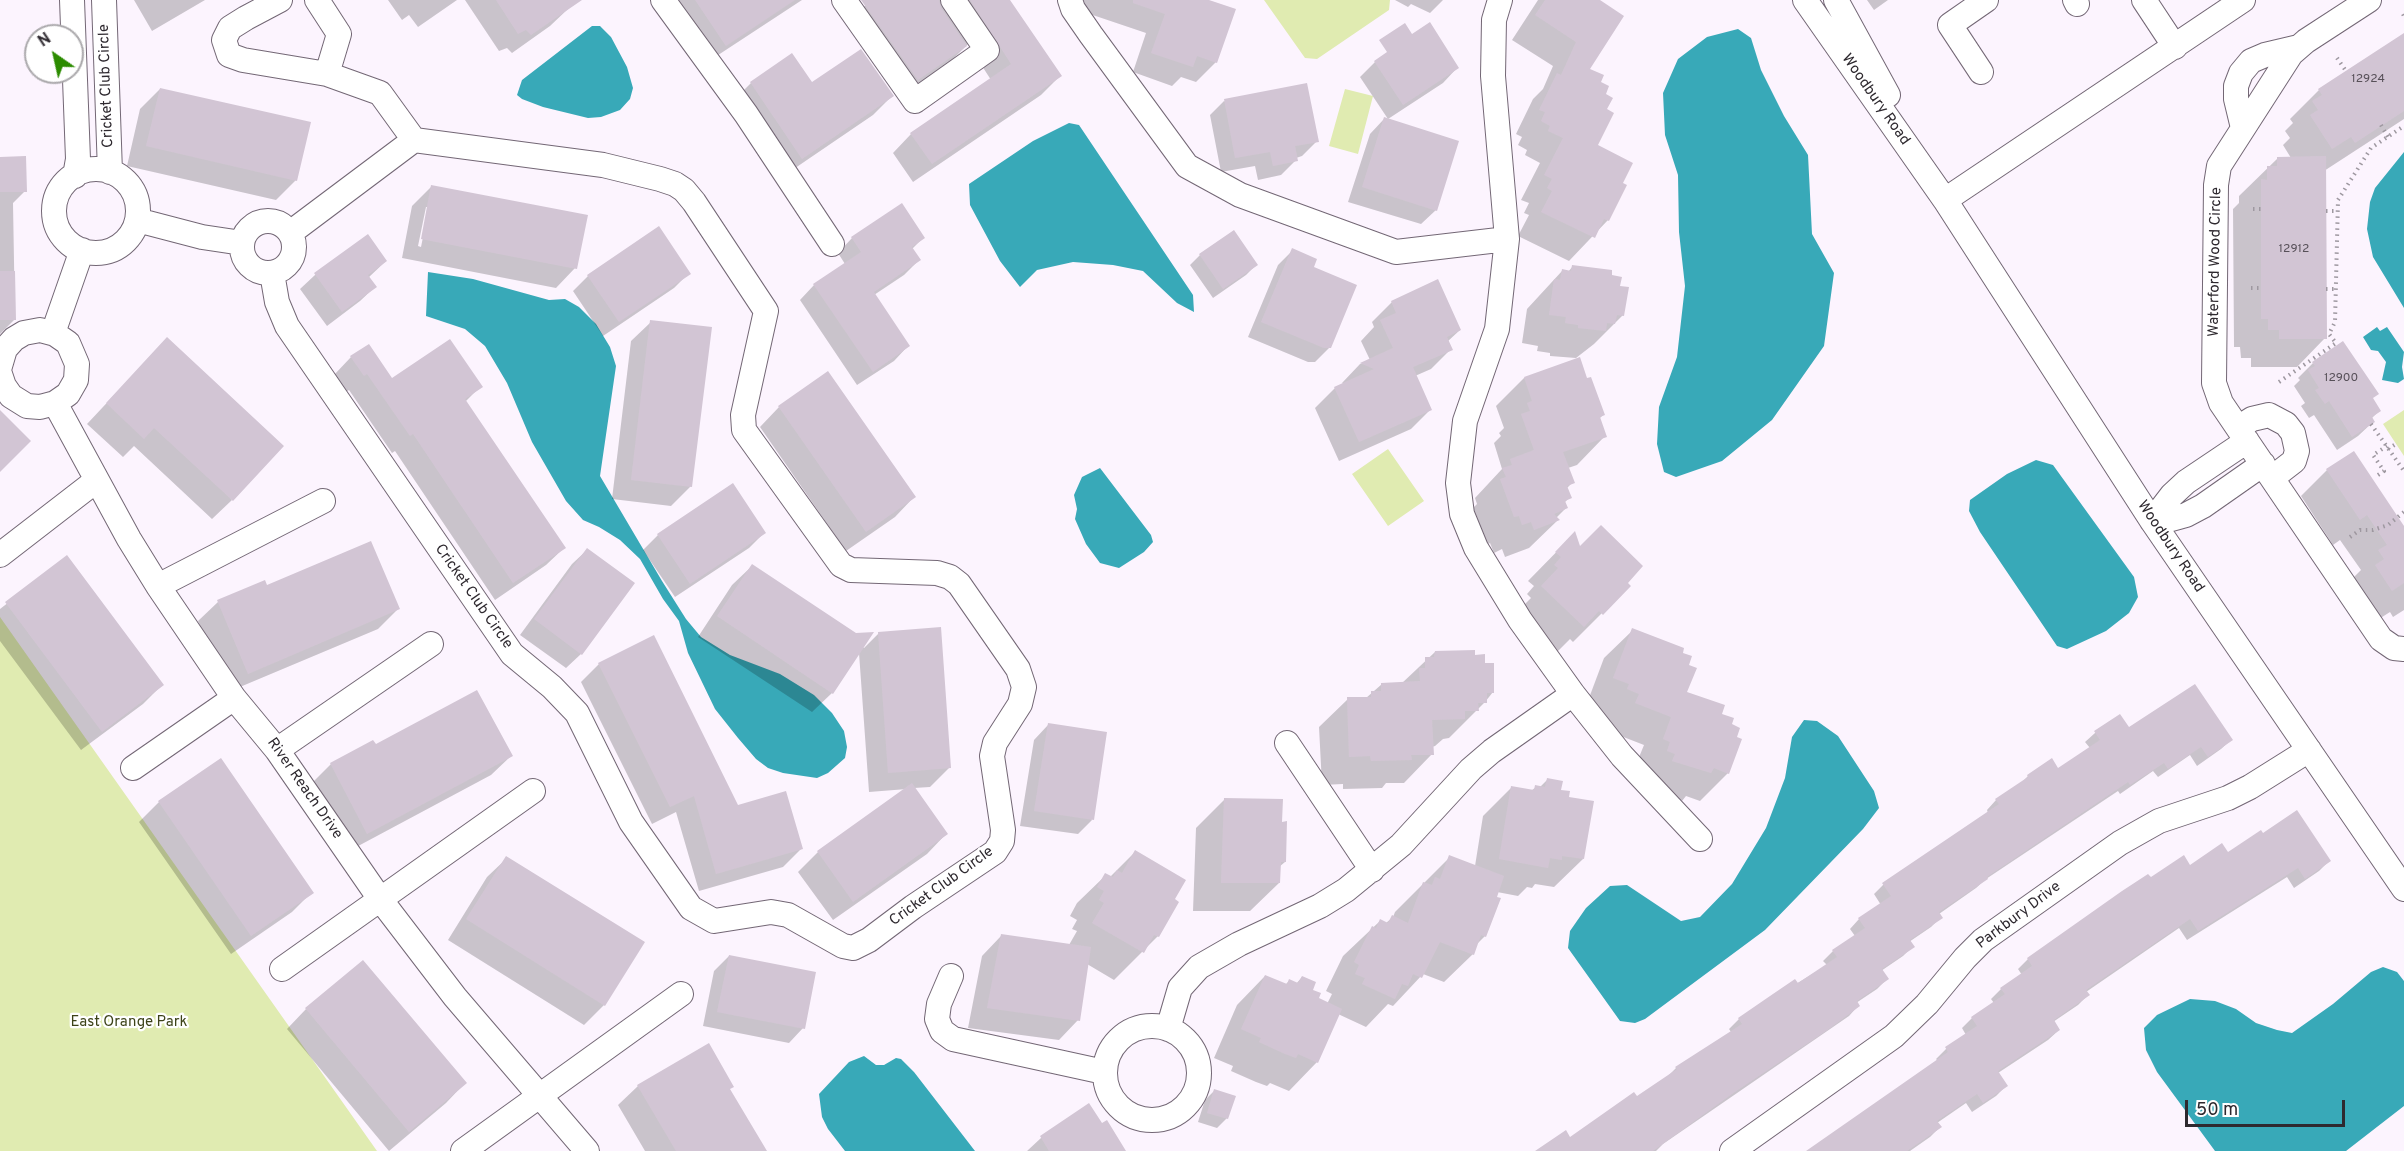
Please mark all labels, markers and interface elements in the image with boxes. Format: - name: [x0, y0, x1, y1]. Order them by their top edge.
- north arrow: [24, 24, 84, 84]
- street label: Cricket Club Circle: [96, 24, 118, 148]
- text: N: [35, 29, 55, 52]
- street label: Woodbury Road: [1837, 51, 1913, 149]
- house number: 12924: [2351, 73, 2385, 87]
- street label: Waterford Wood Circle: [2206, 187, 2226, 337]
- house number: 12912: [2279, 243, 2309, 257]
- house number: 12900: [2324, 372, 2358, 386]
- street label: Woodbury Road: [2133, 498, 2207, 596]
- street label: Cricket Club Circle: [430, 541, 516, 653]
- street label: River Reach Drive: [262, 735, 346, 843]
- street label: Cricket Club Circle: [887, 843, 997, 931]
- street label: Parkbury Drive: [1973, 878, 2065, 954]
- park label: East Orange Park: [70, 1014, 188, 1032]
- scale bar: [2188, 1088, 2348, 1126]
- text: 50 m: [2196, 1099, 2238, 1122]

